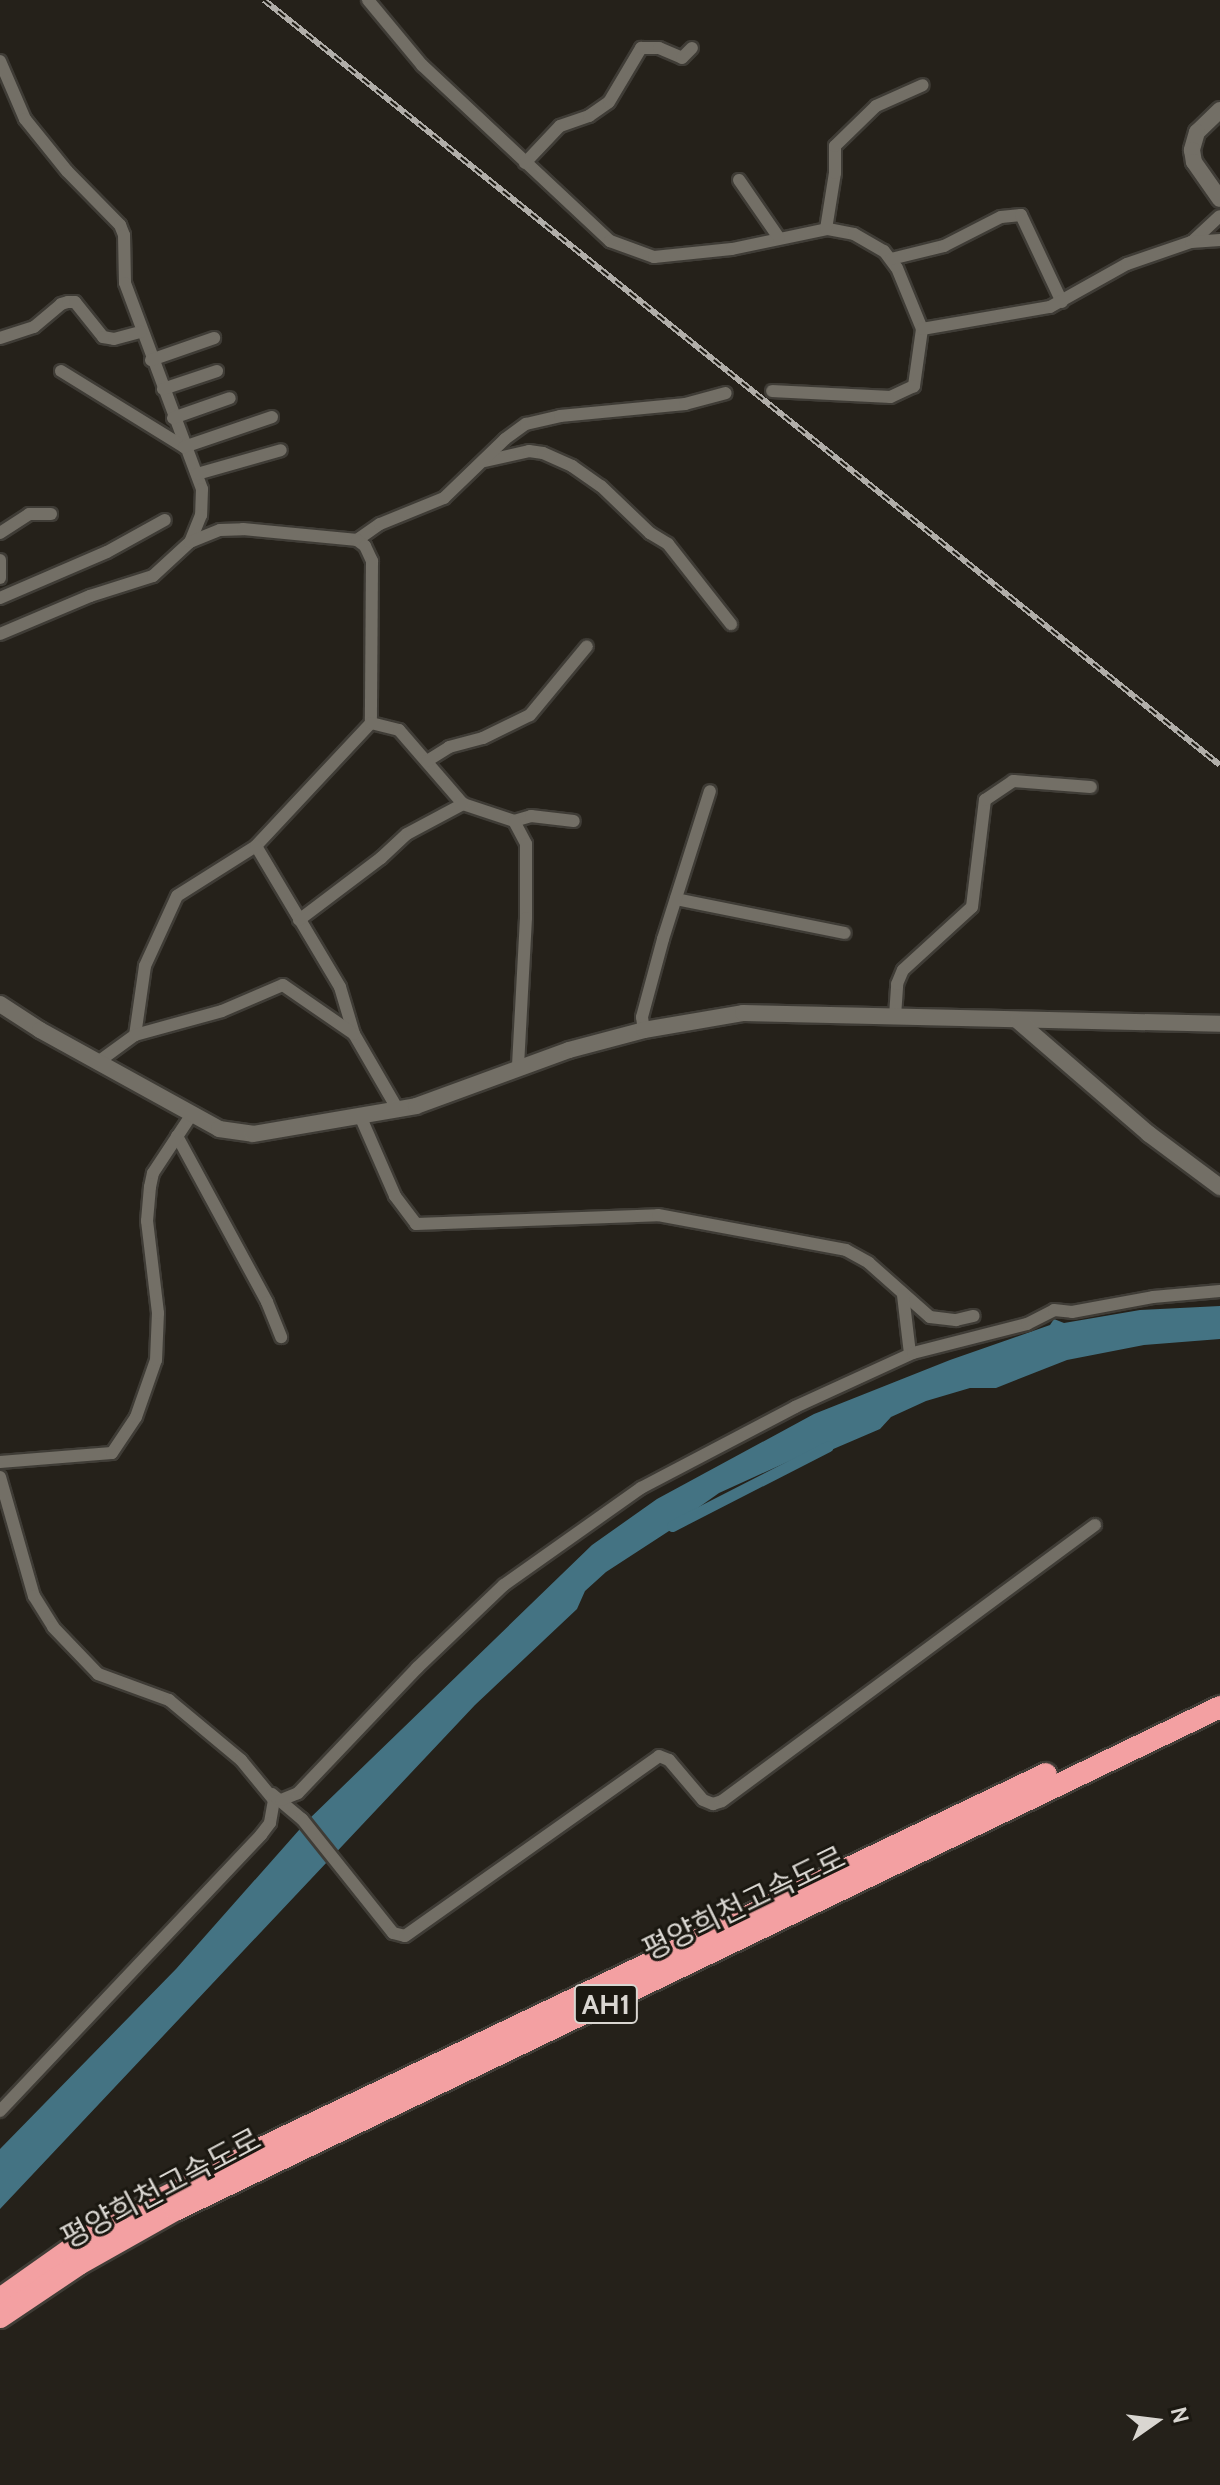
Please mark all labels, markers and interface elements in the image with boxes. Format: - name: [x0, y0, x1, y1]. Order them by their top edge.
- street label: 평양희천고속도로: [637, 1839, 851, 1969]
- road number: AH1: [572, 1980, 640, 2028]
- street label: 평양희천고속도로: [55, 2121, 267, 2257]
- north arrow: [1116, 2381, 1196, 2461]
- text: N: [1165, 2404, 1195, 2426]

